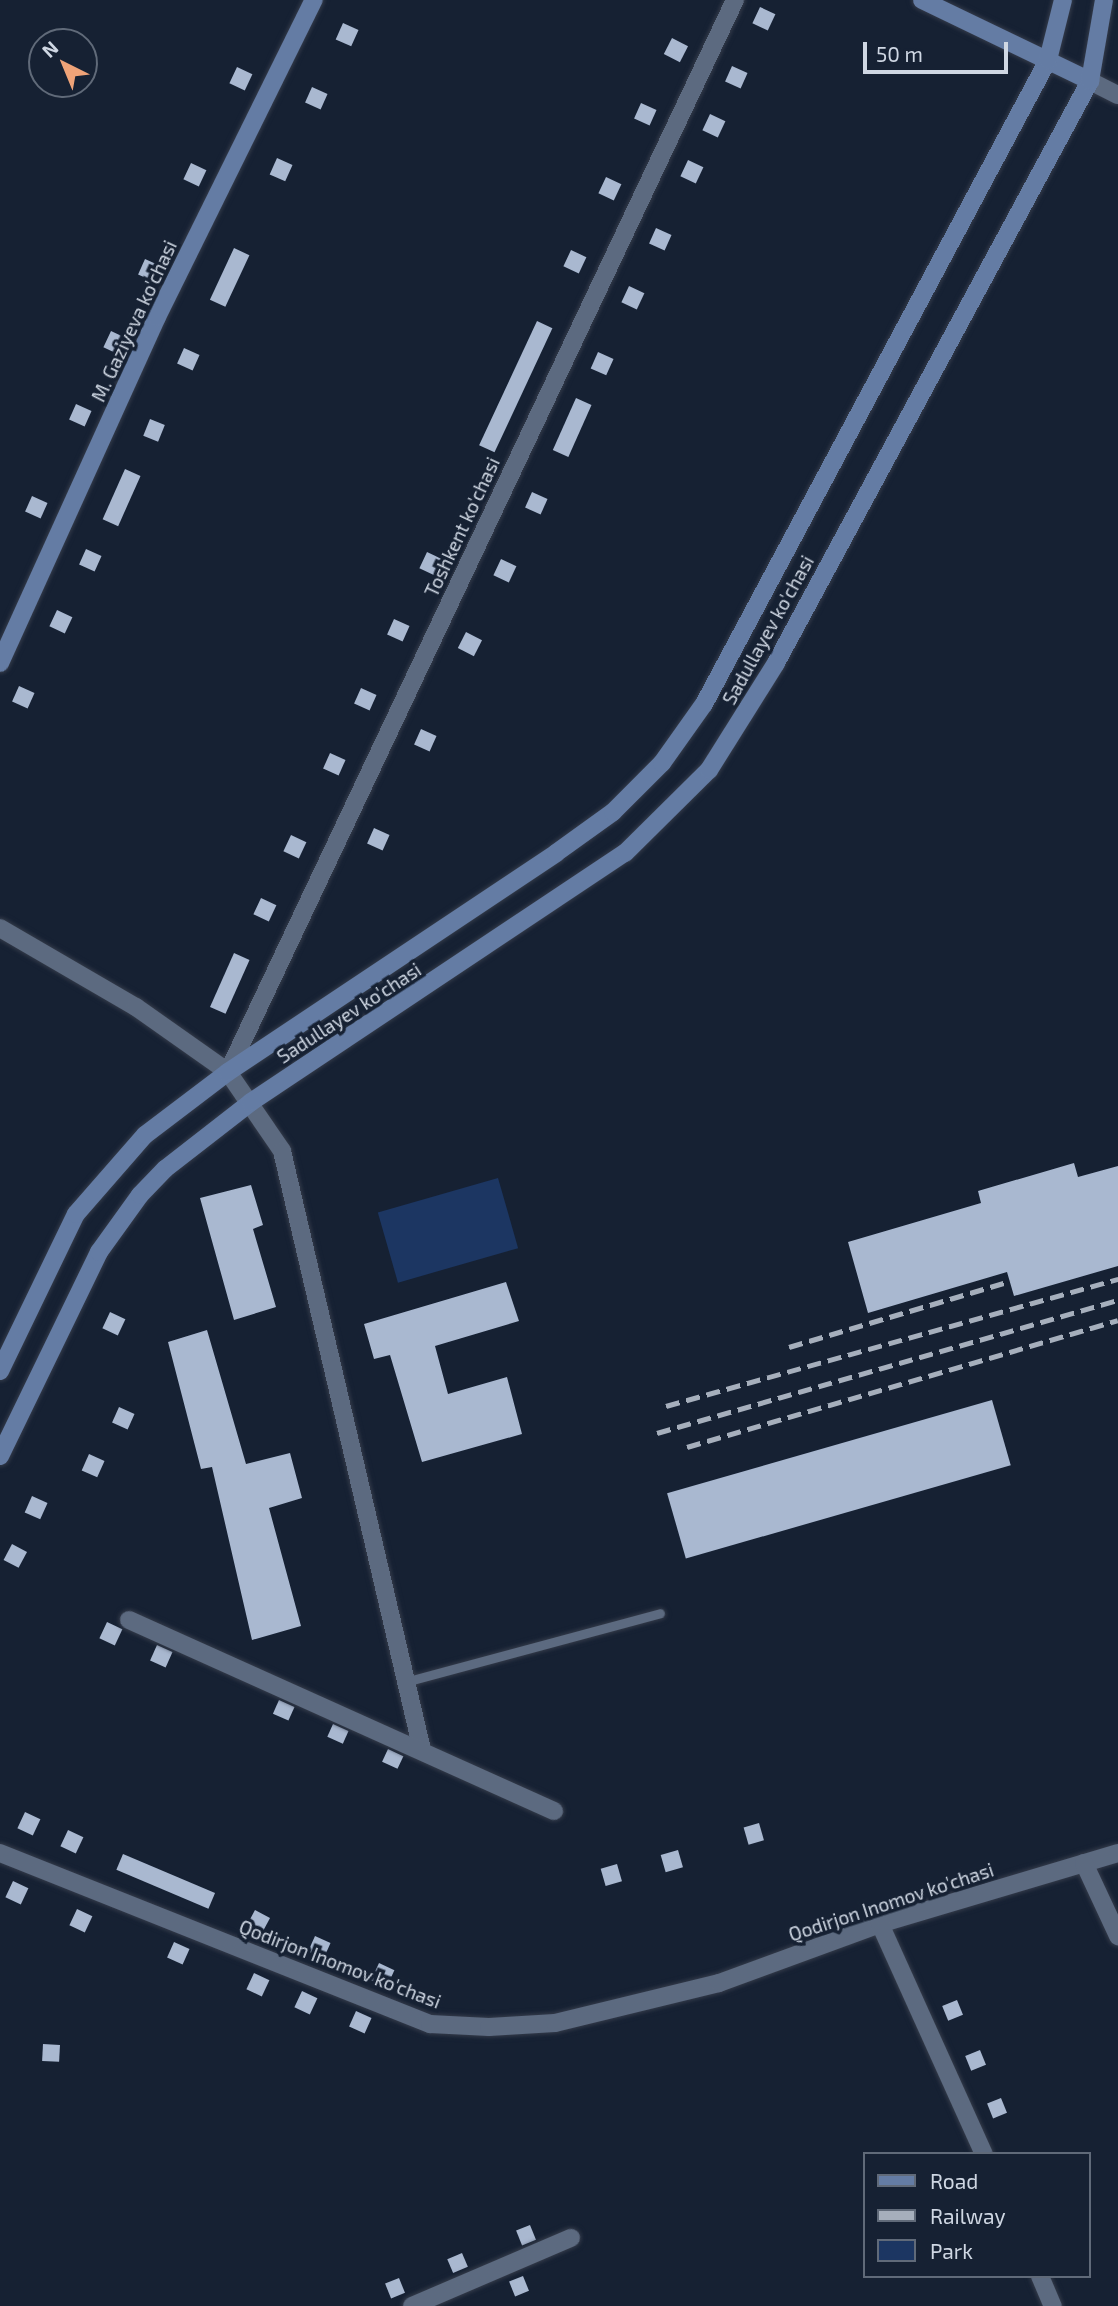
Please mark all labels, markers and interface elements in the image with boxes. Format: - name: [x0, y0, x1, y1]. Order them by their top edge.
- north arrow: [28, 28, 98, 98]
- scale bar: [866, 28, 1011, 72]
- text: N: [37, 36, 63, 62]
- text: 50 m: [876, 41, 923, 66]
- street label: M. Gaziyeva ko'chasi: [87, 237, 181, 405]
- street label: Toshkent ko'chasi: [420, 454, 504, 600]
- street label: Sadullayev ko'chasi: [717, 551, 819, 709]
- street label: Sadullayev ko'chasi: [273, 958, 425, 1068]
- street label: Qodirjon Inomov ko'chasi: [785, 1858, 997, 1946]
- street label: Qodirjon Inomov ko'chasi: [236, 1915, 444, 2013]
- legend: [862, 2152, 1090, 2278]
- text: Road: [930, 2168, 978, 2193]
- text: Railway: [930, 2203, 1006, 2228]
- text: Park: [930, 2238, 973, 2263]

